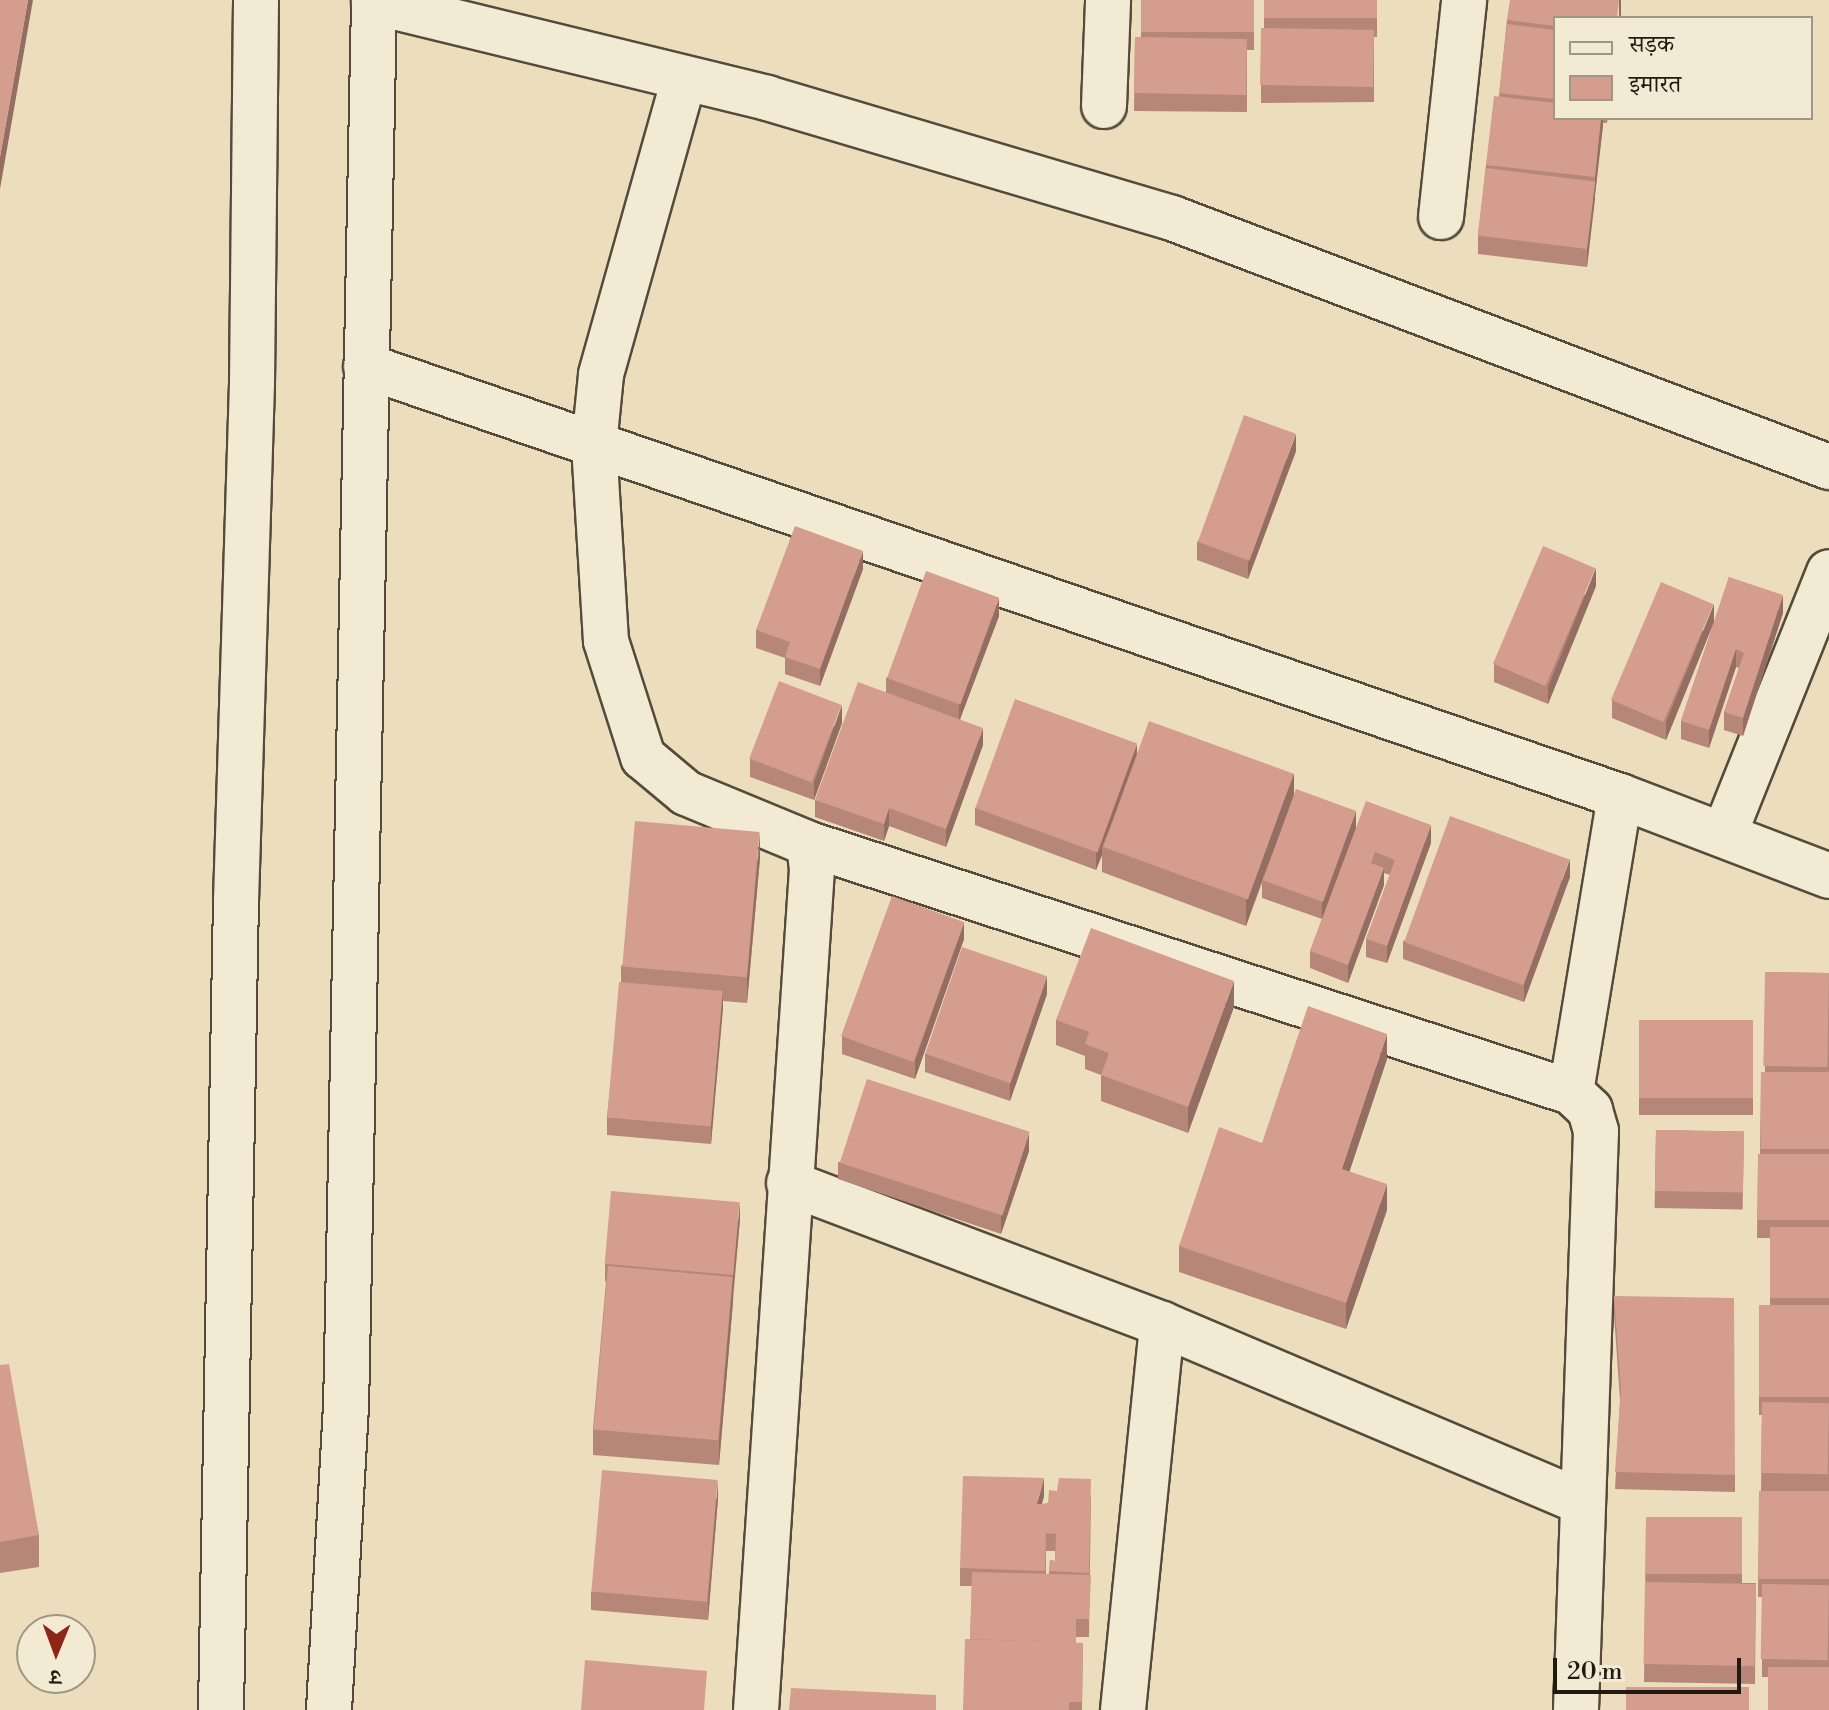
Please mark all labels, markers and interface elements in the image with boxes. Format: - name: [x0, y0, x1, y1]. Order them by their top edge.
- legend: [1553, 16, 1813, 120]
- text: सड़क: [1629, 30, 1674, 60]
- text: इमारत: [1629, 70, 1681, 100]
- north arrow: [16, 1614, 96, 1694]
- scale bar: [1557, 1642, 1745, 1692]
- text: 20 m: [1567, 1657, 1623, 1687]
- text: उ: [50, 1663, 61, 1690]

